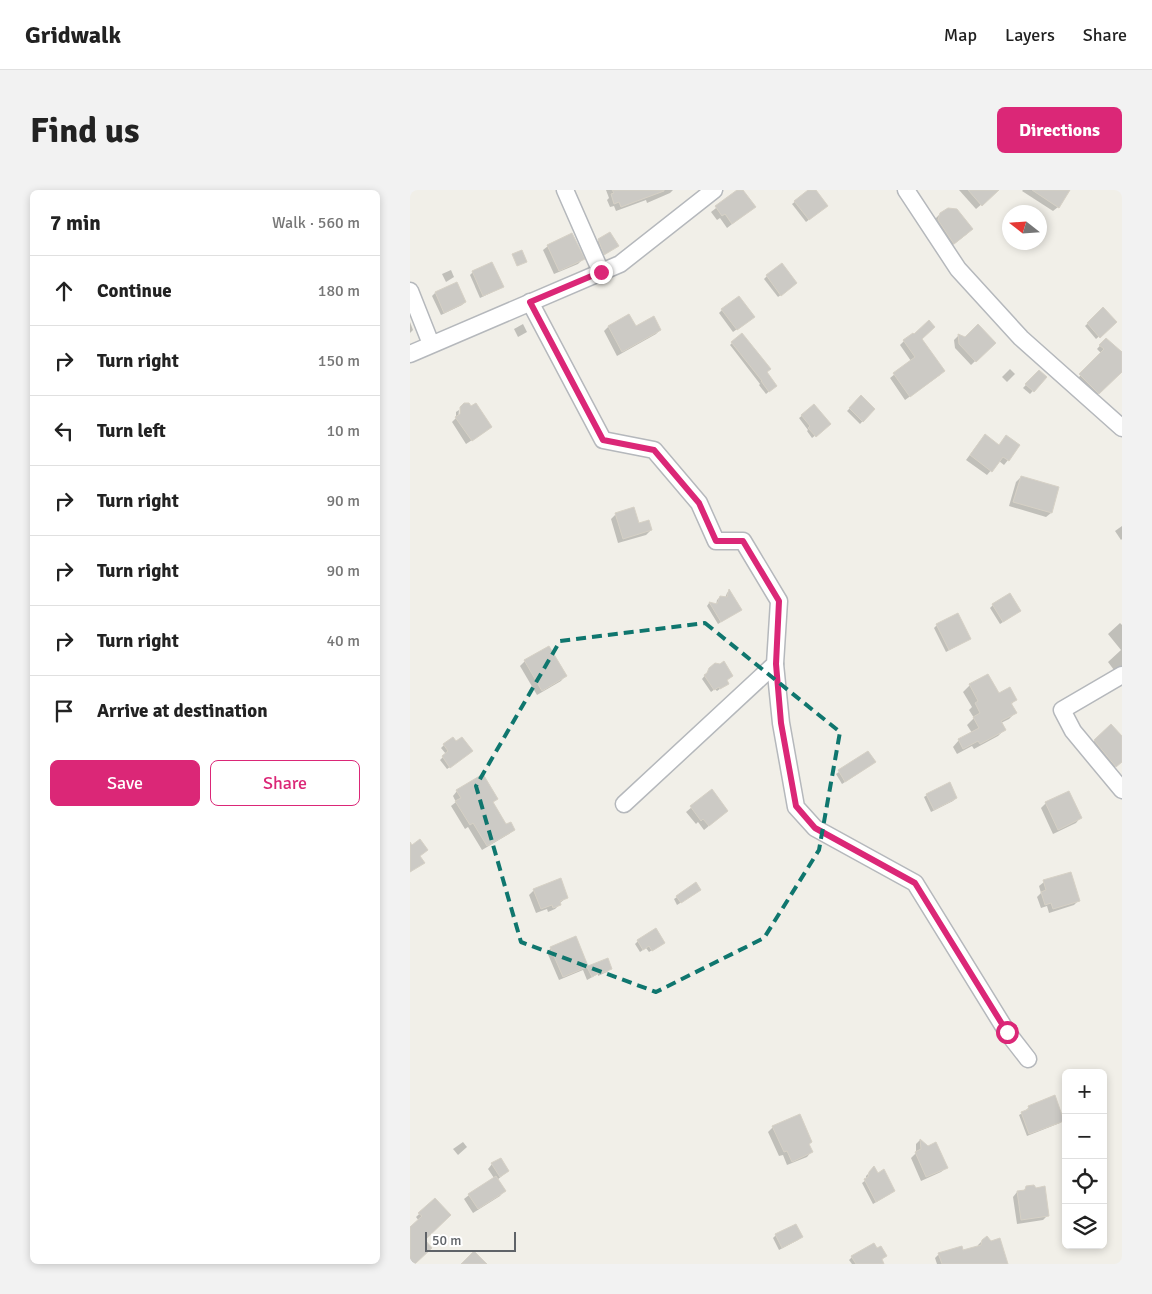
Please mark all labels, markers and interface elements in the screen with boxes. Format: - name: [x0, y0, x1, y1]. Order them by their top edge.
- text: Gridwalk: [25, 20, 121, 50]
- text: Map: [944, 24, 977, 46]
- text: Layers: [1005, 24, 1055, 46]
- text: Share: [1083, 24, 1127, 46]
- button: Directions: [997, 107, 1122, 153]
- text: Find us: [30, 109, 140, 152]
- north arrow: [1002, 205, 1047, 250]
- text: 7 min: [50, 210, 101, 236]
- text: Walk · 560 m: [272, 213, 360, 233]
- route end: [590, 261, 613, 284]
- icon: ahead: [50, 277, 78, 305]
- text: Continue: [97, 279, 172, 303]
- text: 180 m: [318, 281, 360, 301]
- icon: right: [50, 347, 78, 375]
- text: Turn right: [97, 349, 179, 373]
- text: 150 m: [318, 351, 360, 371]
- icon: left: [50, 417, 78, 445]
- text: Turn left: [97, 419, 166, 443]
- text: 10 m: [326, 421, 360, 441]
- icon: right: [50, 487, 78, 515]
- text: Turn right: [97, 489, 179, 513]
- text: 90 m: [326, 491, 360, 511]
- icon: right: [50, 557, 78, 585]
- text: Turn right: [97, 559, 179, 583]
- text: 90 m: [326, 561, 360, 581]
- icon: right: [50, 627, 78, 655]
- text: Turn right: [97, 629, 179, 653]
- text: 40 m: [326, 631, 360, 651]
- icon: arrive: [50, 697, 78, 725]
- text: Arrive at destination: [97, 699, 268, 723]
- button: Save: [50, 760, 200, 806]
- button: Share: [210, 760, 360, 806]
- route start: [996, 1021, 1019, 1044]
- map controls: [1062, 1069, 1107, 1249]
- button: +: [1062, 1069, 1107, 1114]
- button: −: [1062, 1114, 1107, 1159]
- button: locate: [1062, 1159, 1107, 1204]
- button: layers: [1062, 1204, 1107, 1249]
- scale bar: [425, 1229, 516, 1252]
- text: 50 m: [432, 1232, 461, 1249]

